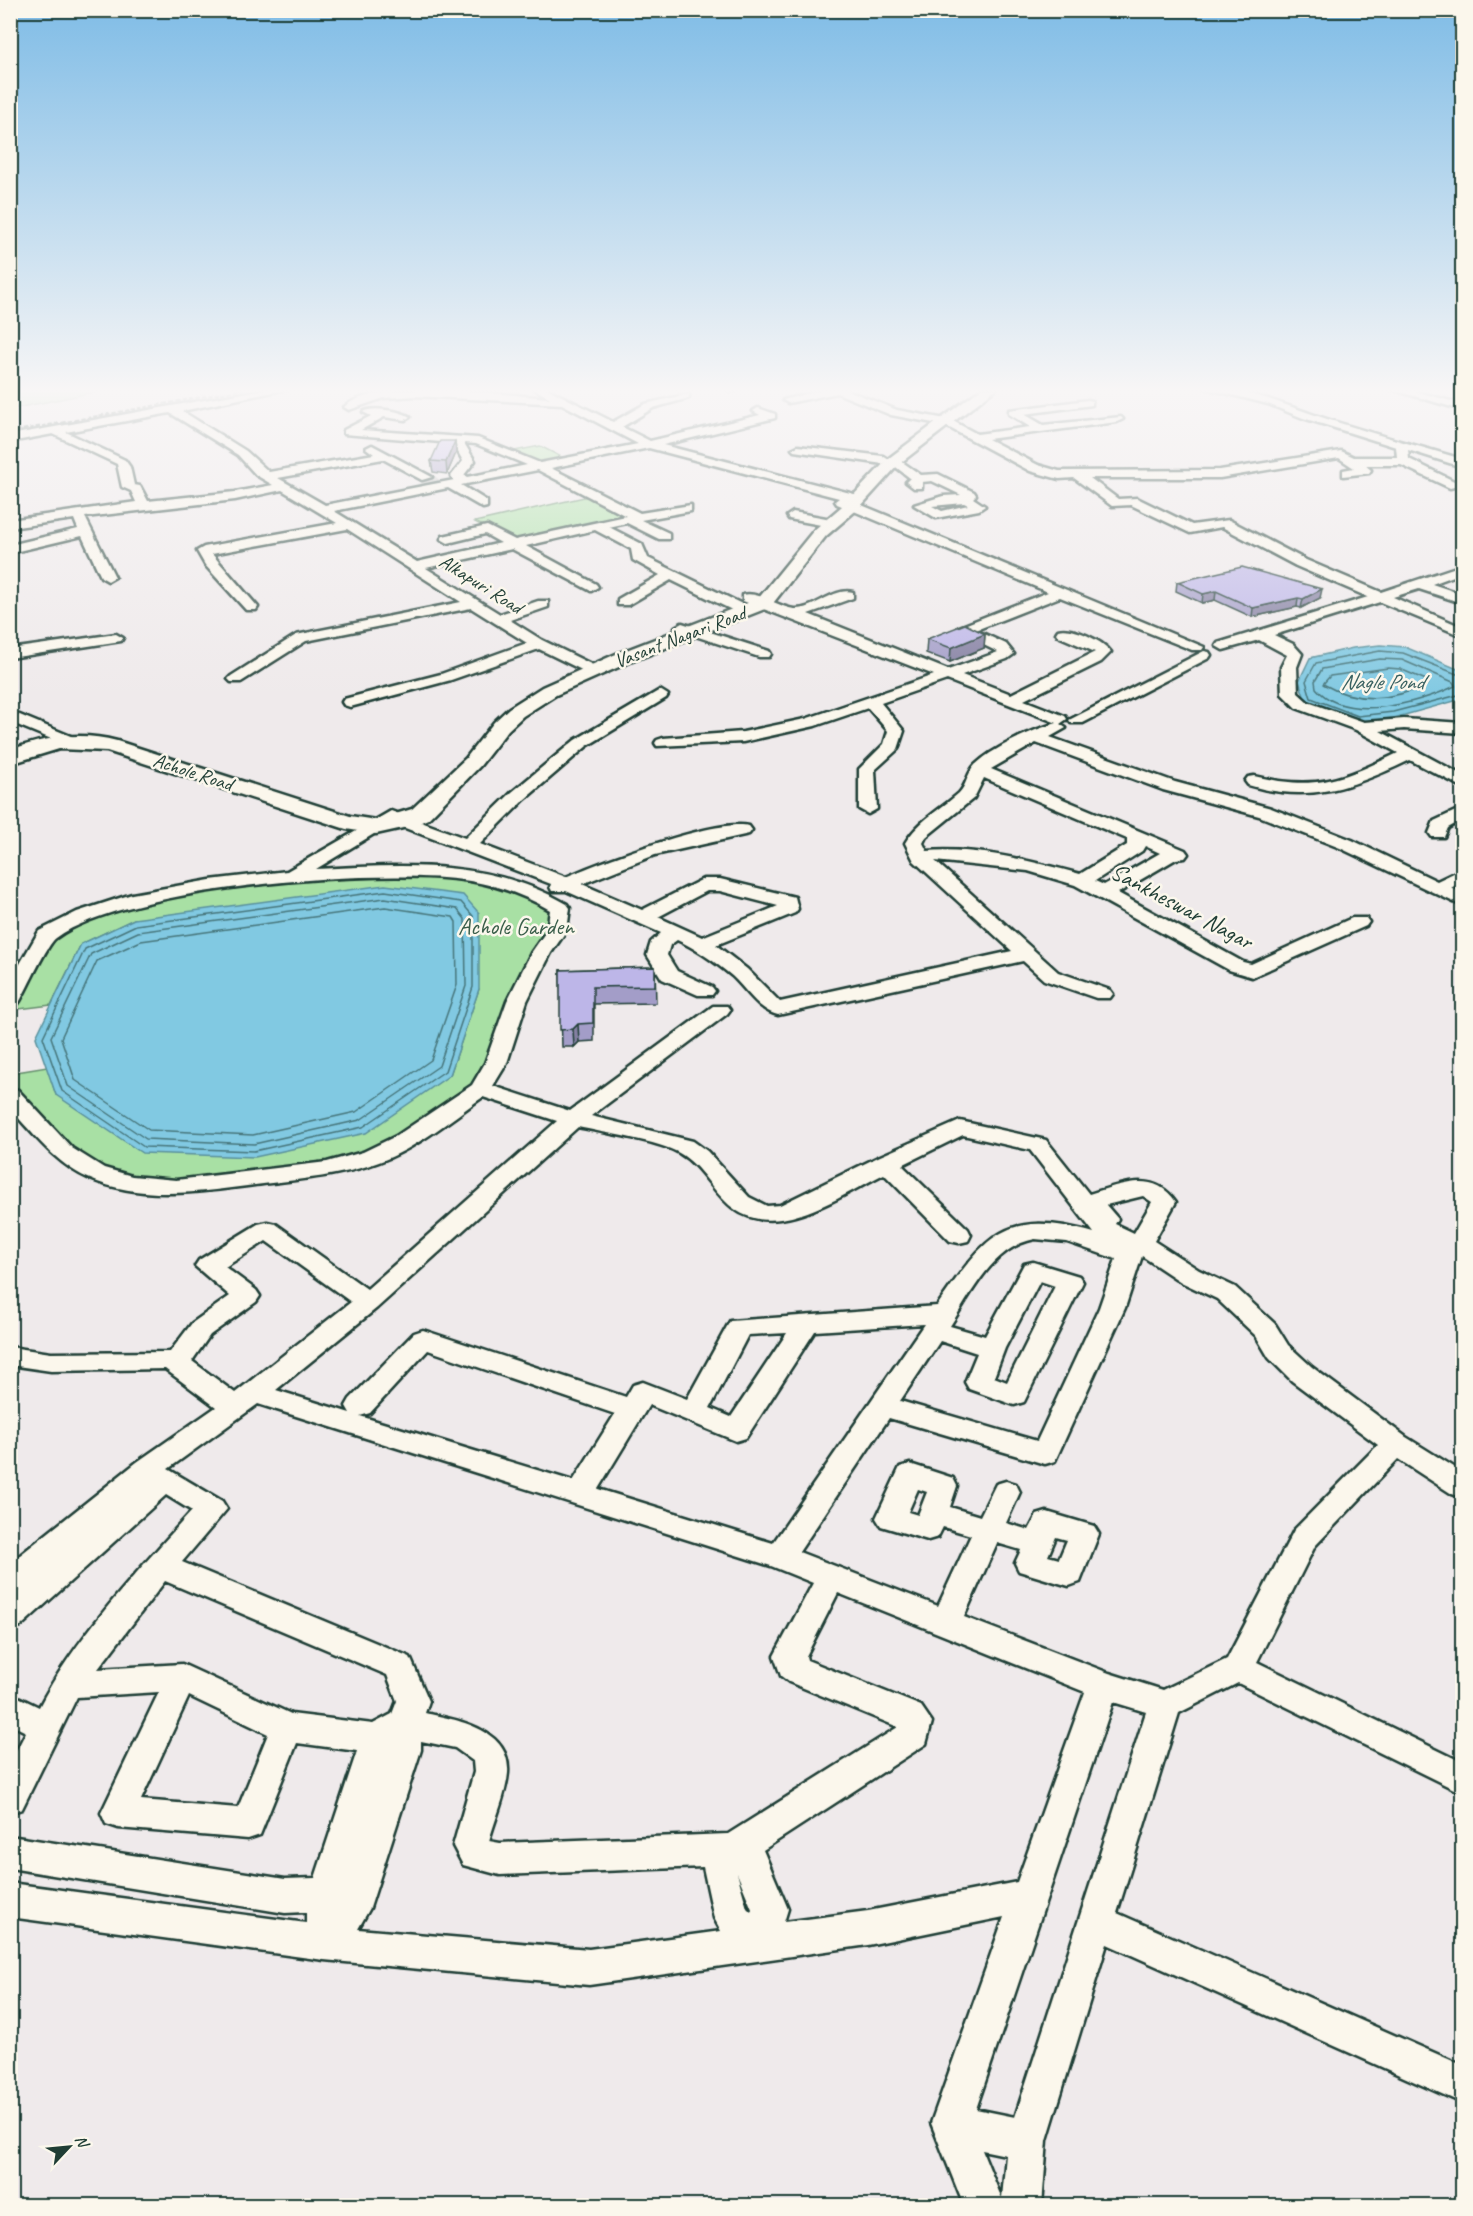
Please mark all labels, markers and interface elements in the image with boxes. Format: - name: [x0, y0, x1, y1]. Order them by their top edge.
- street label: Alkapuri Road: [435, 549, 530, 621]
- street label: Vasant Nagari Road: [611, 599, 752, 674]
- water label: Nagle Pond: [1340, 668, 1430, 696]
- street label: Achole Road: [150, 747, 239, 798]
- street label: Sankheswar Nagar: [1106, 856, 1260, 957]
- park label: Achole Garden: [458, 911, 575, 941]
- north arrow: [39, 2117, 99, 2177]
- text: N: [70, 2132, 94, 2152]

